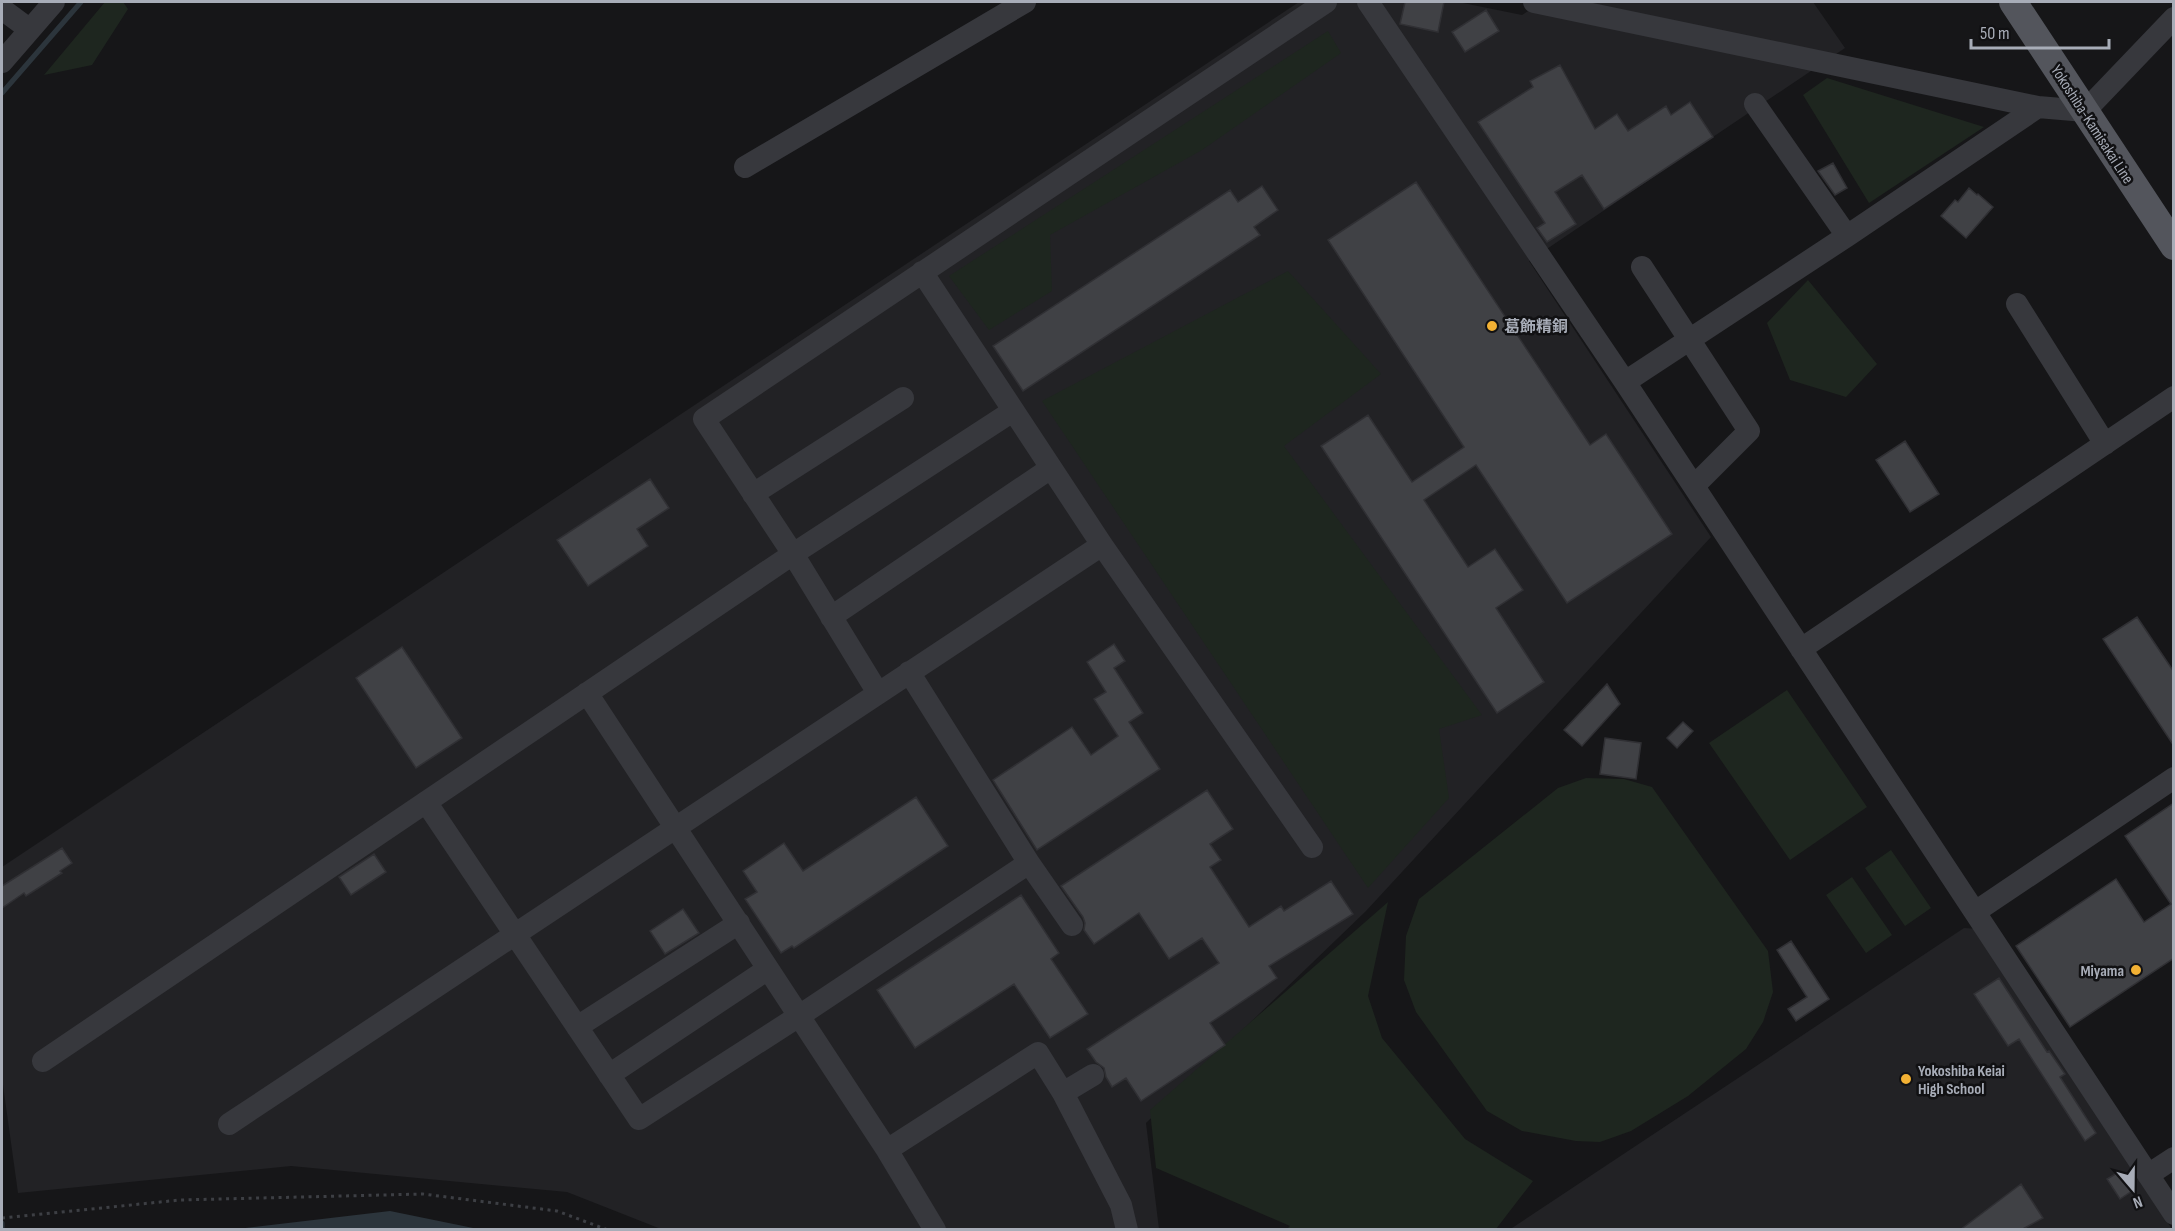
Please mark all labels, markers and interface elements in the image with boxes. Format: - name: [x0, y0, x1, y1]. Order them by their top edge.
- scale bar: [1971, 12, 2109, 50]
- text: 50 m: [1980, 23, 2010, 44]
- street label: Yokoshiba-Kamisakai Line: [2046, 62, 2137, 188]
- place label: 葛飾精銅: [1504, 317, 1568, 337]
- marker: 葛飾精銅: [1485, 319, 1499, 333]
- place label: Miyama: [2080, 962, 2124, 981]
- marker: Miyama: [2129, 963, 2143, 977]
- place label: Yokoshiba Keiai High School: [1918, 1062, 2005, 1099]
- marker: Yokoshiba Keiai High School: [1899, 1072, 1913, 1086]
- north arrow: [2103, 1159, 2163, 1219]
- text: N: [2130, 1191, 2145, 1212]

